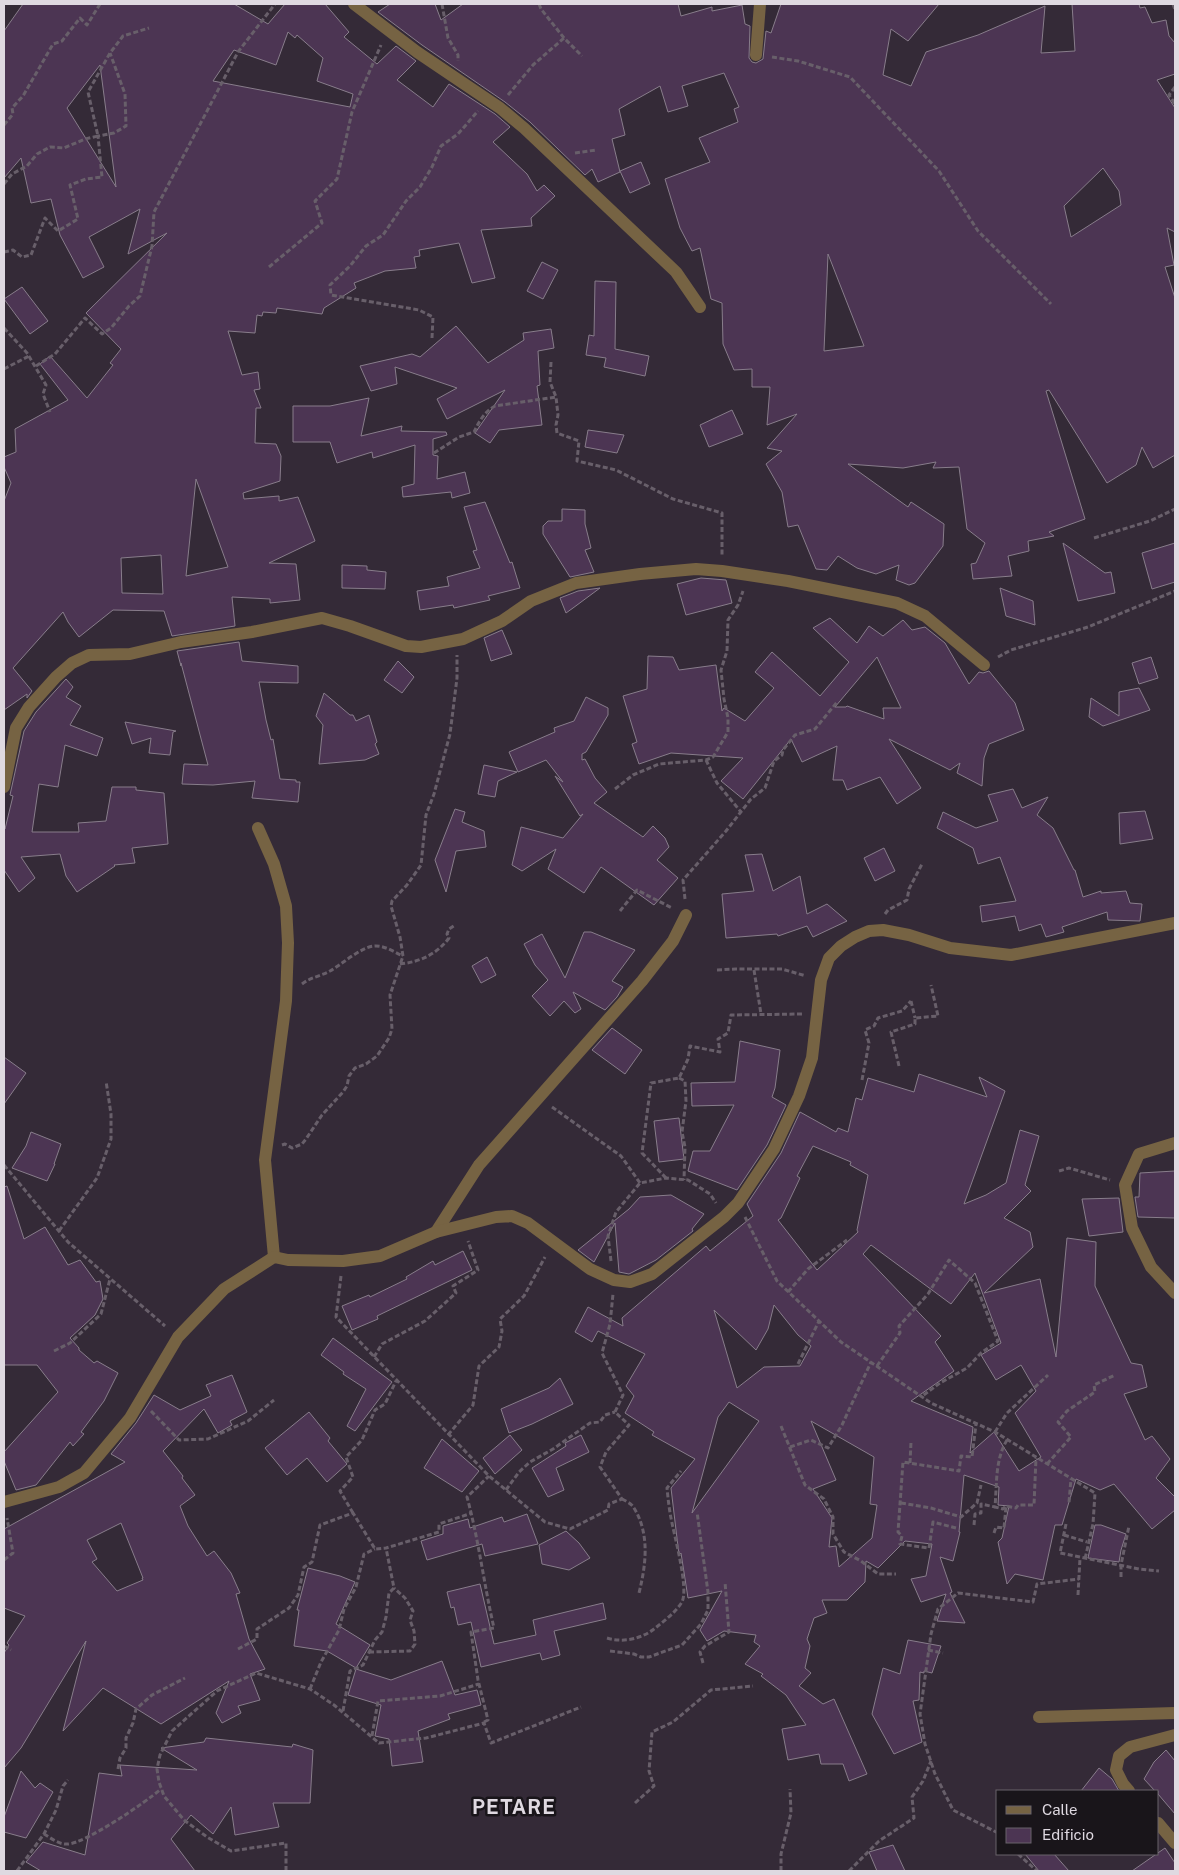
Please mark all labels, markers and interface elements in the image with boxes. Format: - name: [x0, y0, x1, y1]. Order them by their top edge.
- legend: [996, 1790, 1159, 1855]
- district label: PETARE: [472, 1795, 556, 1819]
- text: Calle: [1042, 1801, 1078, 1818]
- text: Edificio: [1042, 1826, 1094, 1843]

